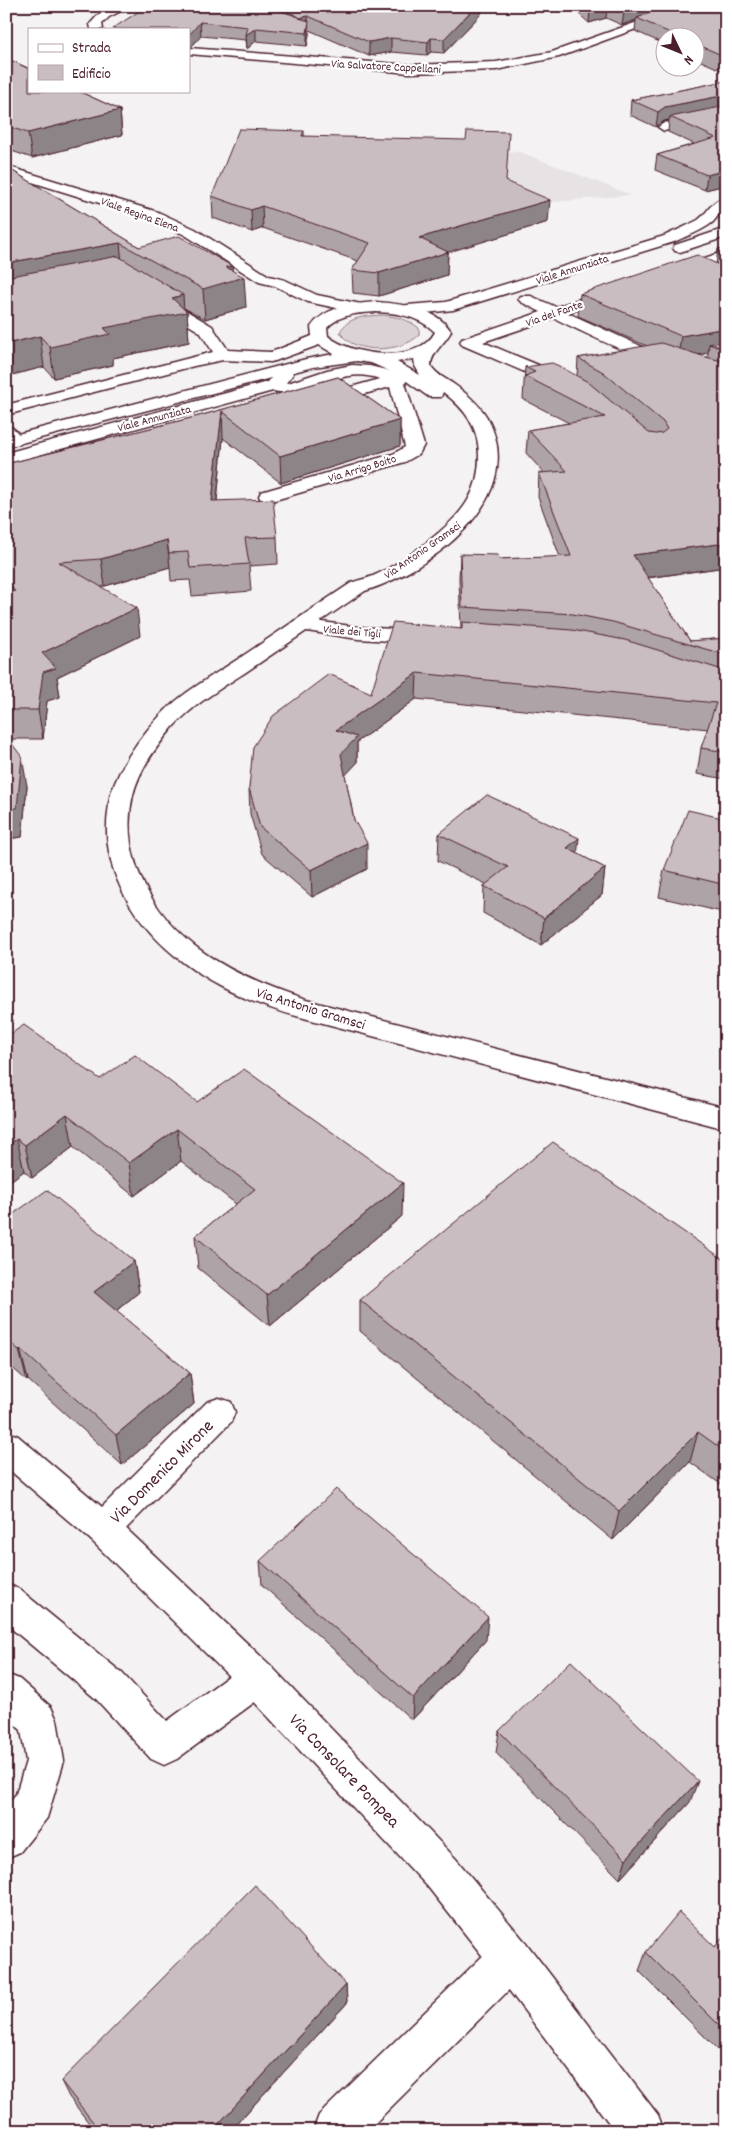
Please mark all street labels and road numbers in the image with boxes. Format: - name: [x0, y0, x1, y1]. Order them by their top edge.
- street label: Via Salvatore Cappellani: [331, 56, 441, 79]
- street label: Viale Regina Elena: [98, 193, 181, 238]
- street label: Viale Annunziata: [534, 251, 611, 290]
- street label: Via del Fante: [524, 297, 585, 332]
- street label: Viale Annunziata: [116, 401, 193, 437]
- street label: Via Arrigo Boito: [326, 451, 399, 488]
- street label: Via Antonio Gramsci: [381, 518, 465, 584]
- street label: Viale dei Tigli: [322, 622, 381, 643]
- street label: Via Antonio Gramsci: [253, 983, 368, 1037]
- street label: Via Domenico Mirone: [105, 1415, 220, 1530]
- street label: Via Consolare Pompea: [282, 1709, 405, 1835]

